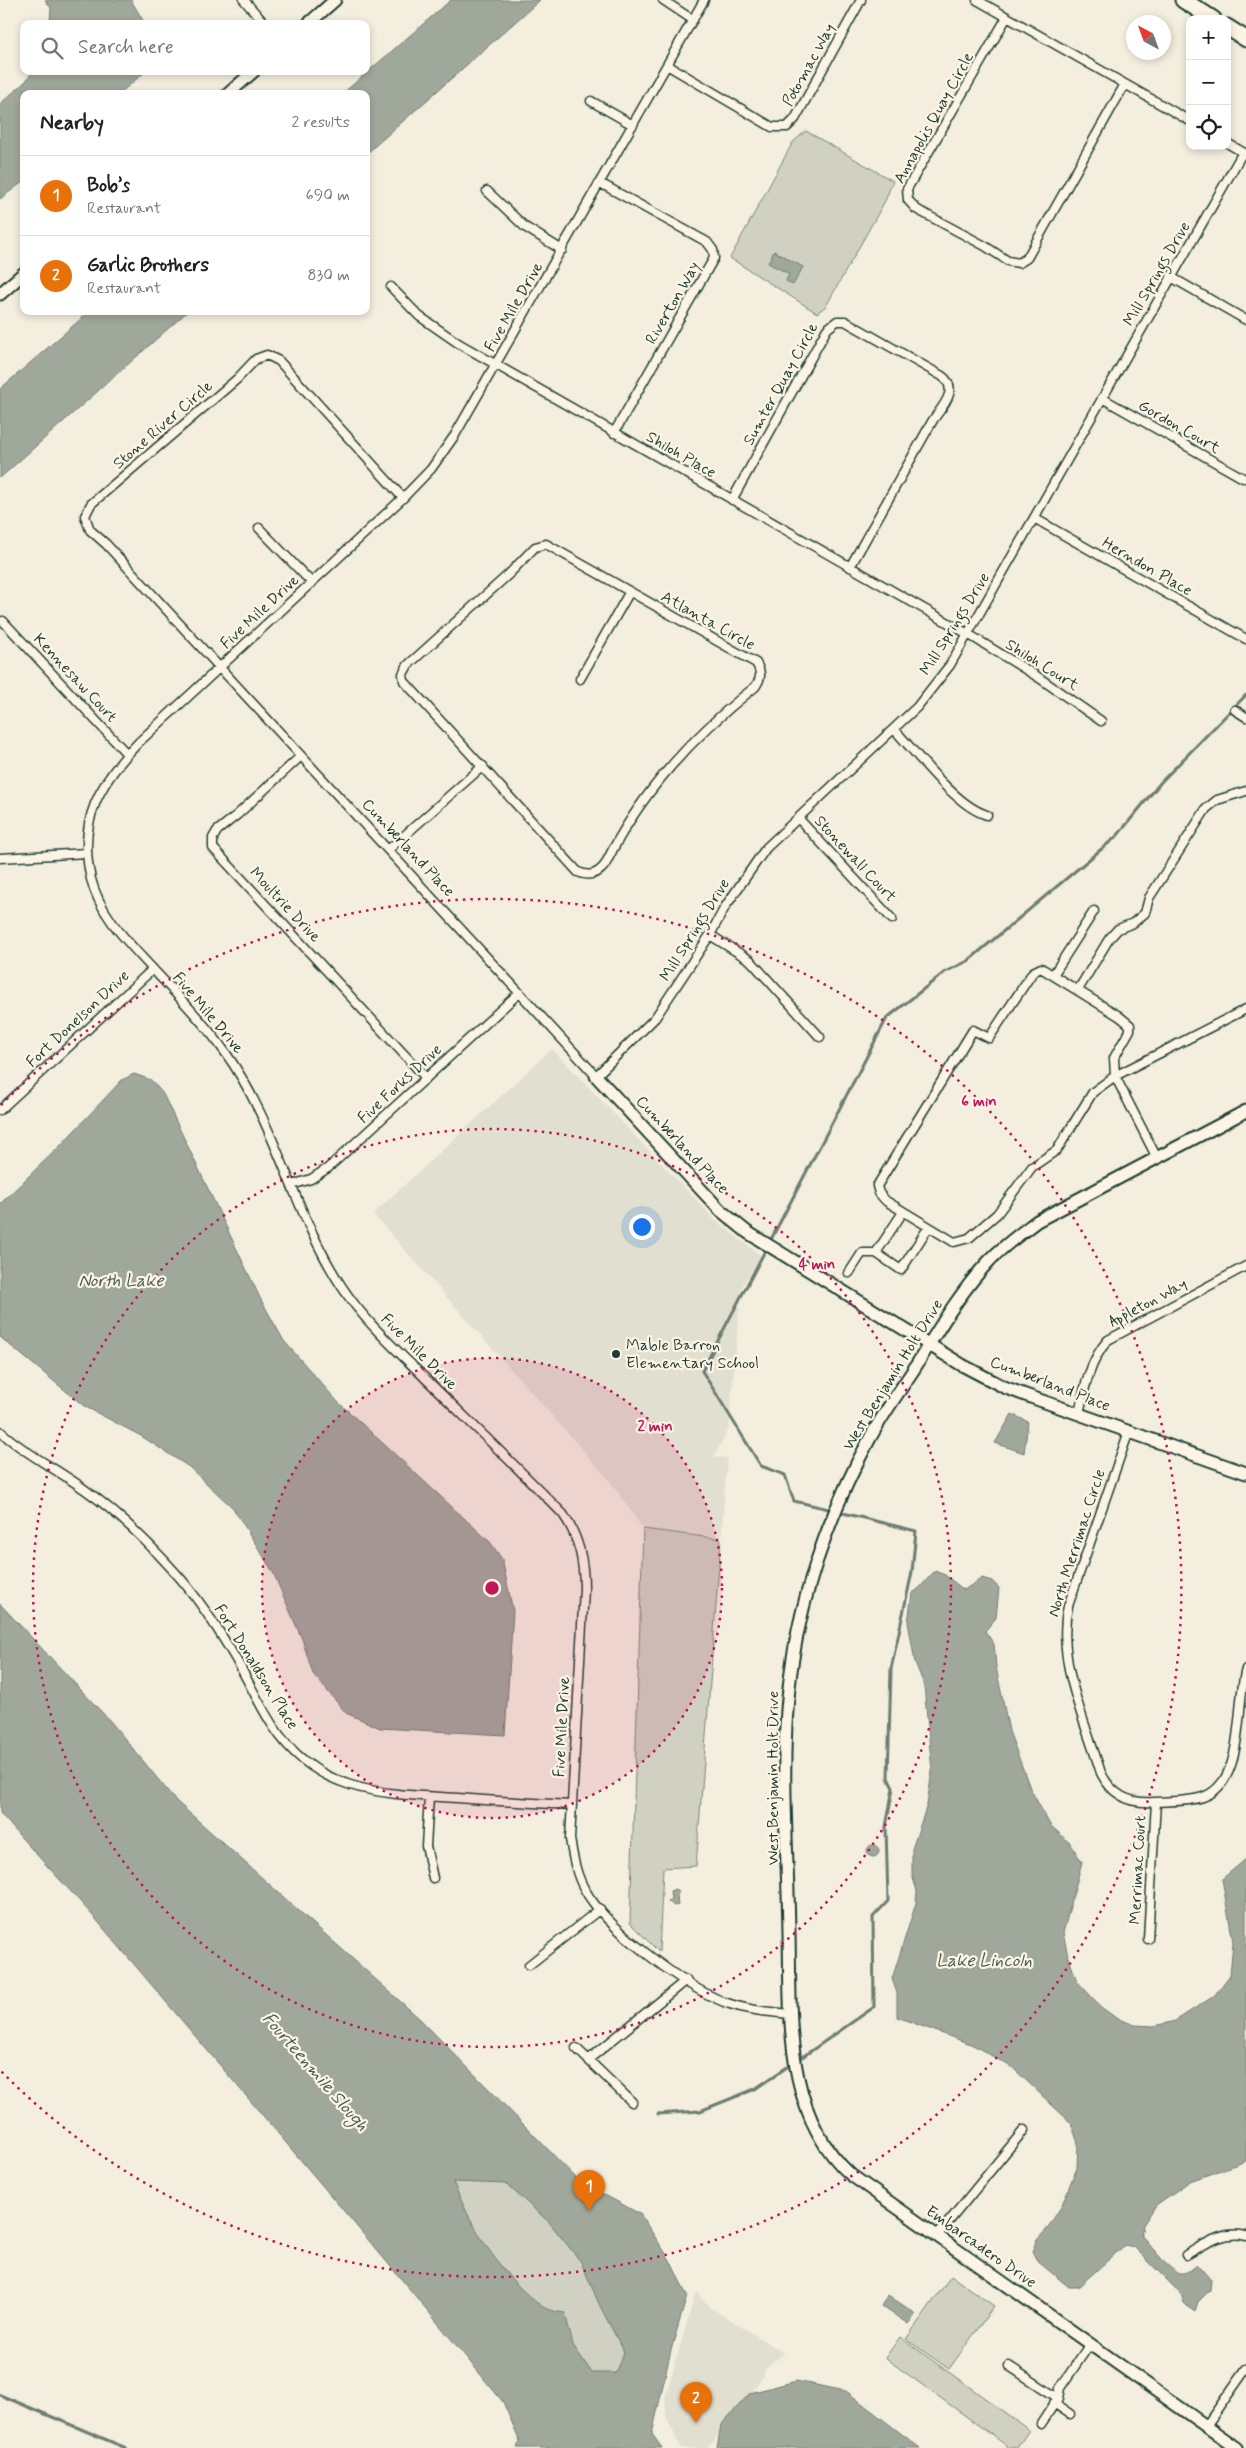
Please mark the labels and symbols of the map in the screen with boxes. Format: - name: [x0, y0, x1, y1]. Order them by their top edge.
- north arrow: [1126, 15, 1171, 60]
- street label: Potomac Way: [778, 20, 840, 110]
- street label: Annapolis Quay Circle: [889, 48, 979, 188]
- street label: Mill Springs Drive: [1119, 218, 1196, 331]
- street label: Five Mile Drive: [480, 258, 548, 356]
- street label: Riverton Way: [641, 258, 705, 348]
- street label: Sumter Quay Circle: [738, 318, 824, 449]
- street label: Stone River Circle: [109, 376, 218, 474]
- street label: Gordon Court: [1134, 395, 1224, 459]
- street label: Shiloh Place: [642, 427, 720, 483]
- street label: Herndon Place: [1098, 533, 1196, 601]
- street label: Mill Springs Drive: [915, 569, 996, 680]
- street label: Five Mile Drive: [216, 570, 304, 654]
- street label: Atlanta Circle: [657, 586, 759, 656]
- street label: Kennesaw Court: [28, 629, 122, 727]
- street label: Shiloh Court: [1001, 634, 1083, 696]
- street label: Cumberland Place: [357, 794, 459, 902]
- street label: Stonewall Court: [809, 811, 901, 907]
- street label: Moultrie Drive: [245, 863, 326, 947]
- street label: Mill Springs Drive: [655, 875, 736, 986]
- street label: Fort Donelson Drive: [22, 966, 134, 1072]
- street label: Five Mile Drive: [168, 968, 249, 1059]
- street label: Five Forks Drive: [353, 1040, 447, 1128]
- street label: Cumberland Place: [631, 1091, 733, 1199]
- text: 6 min: [961, 1092, 997, 1112]
- your location: [629, 1214, 655, 1240]
- text: 4 min: [799, 1255, 835, 1275]
- water label: North Lake: [78, 1269, 164, 1293]
- street label: Appleton Way: [1105, 1274, 1191, 1333]
- street label: West Benjamin Holt Drive: [838, 1296, 948, 1454]
- street label: Five Mile Drive: [376, 1309, 462, 1395]
- place label: Mable Barron Elementary School: [626, 1335, 759, 1374]
- marker: Mable Barron Elementary School: [610, 1348, 622, 1360]
- street label: Cumberland Place: [987, 1351, 1113, 1417]
- text: 2 min: [637, 1417, 673, 1437]
- street label: North Merrimac Circle: [1043, 1466, 1111, 1620]
- centre of rings: [483, 1579, 501, 1597]
- street label: Fort Donaldson Place: [209, 1600, 303, 1734]
- street label: Five Mile Drive: [549, 1676, 575, 1778]
- street label: West Benjamin Holt Drive: [763, 1691, 784, 1865]
- street label: Merrimac Court: [1125, 1815, 1151, 1925]
- water label: Lake Lincoln: [936, 1949, 1032, 1973]
- water label: Fourteenmile Slough: [255, 2007, 374, 2138]
- pin: 1: [573, 2170, 605, 2211]
- street label: Embarcadero Drive: [921, 2201, 1041, 2293]
- pin: 2: [680, 2382, 712, 2423]

